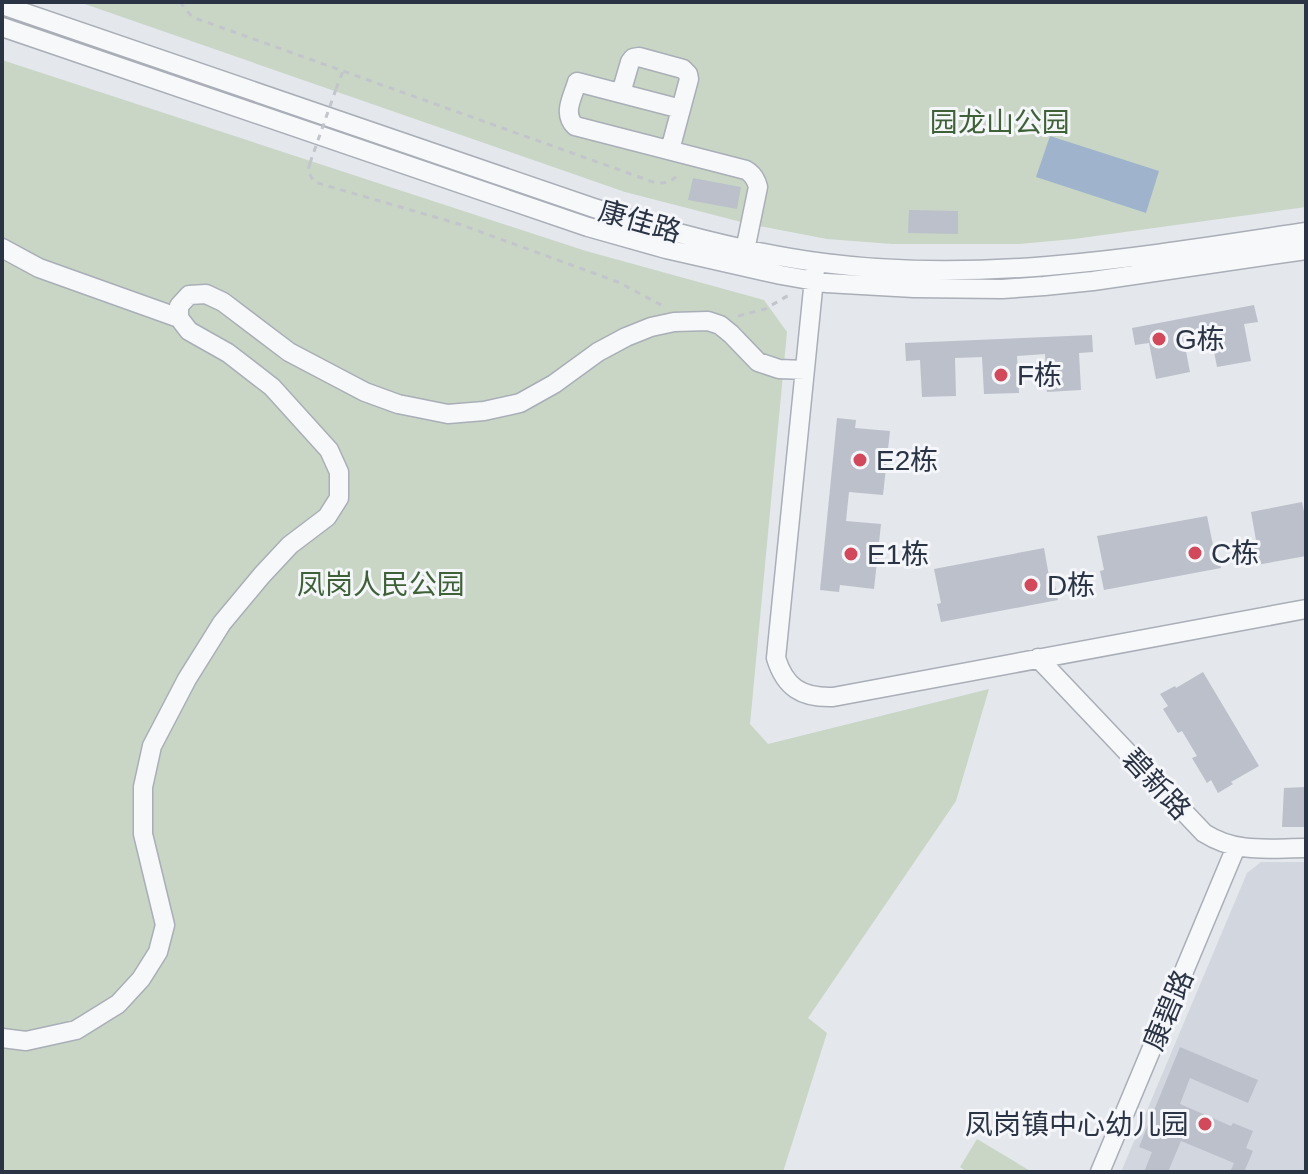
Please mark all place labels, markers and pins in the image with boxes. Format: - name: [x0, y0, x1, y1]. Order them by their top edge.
- place label: G栋: [1175, 324, 1225, 355]
- marker: G栋: [1150, 330, 1168, 348]
- place label: F栋: [1017, 360, 1062, 391]
- marker: F栋: [992, 366, 1010, 384]
- place label: E2栋: [876, 445, 938, 476]
- marker: E2栋: [851, 451, 869, 469]
- place label: C栋: [1211, 538, 1259, 569]
- place label: E1栋: [867, 539, 929, 570]
- marker: C栋: [1186, 544, 1204, 562]
- marker: E1栋: [842, 545, 860, 563]
- place label: D栋: [1047, 570, 1095, 601]
- marker: D栋: [1022, 576, 1040, 594]
- place label: 凤岗镇中心幼儿园: [965, 1109, 1189, 1140]
- marker: 凤岗镇中心幼儿园: [1196, 1115, 1214, 1133]

